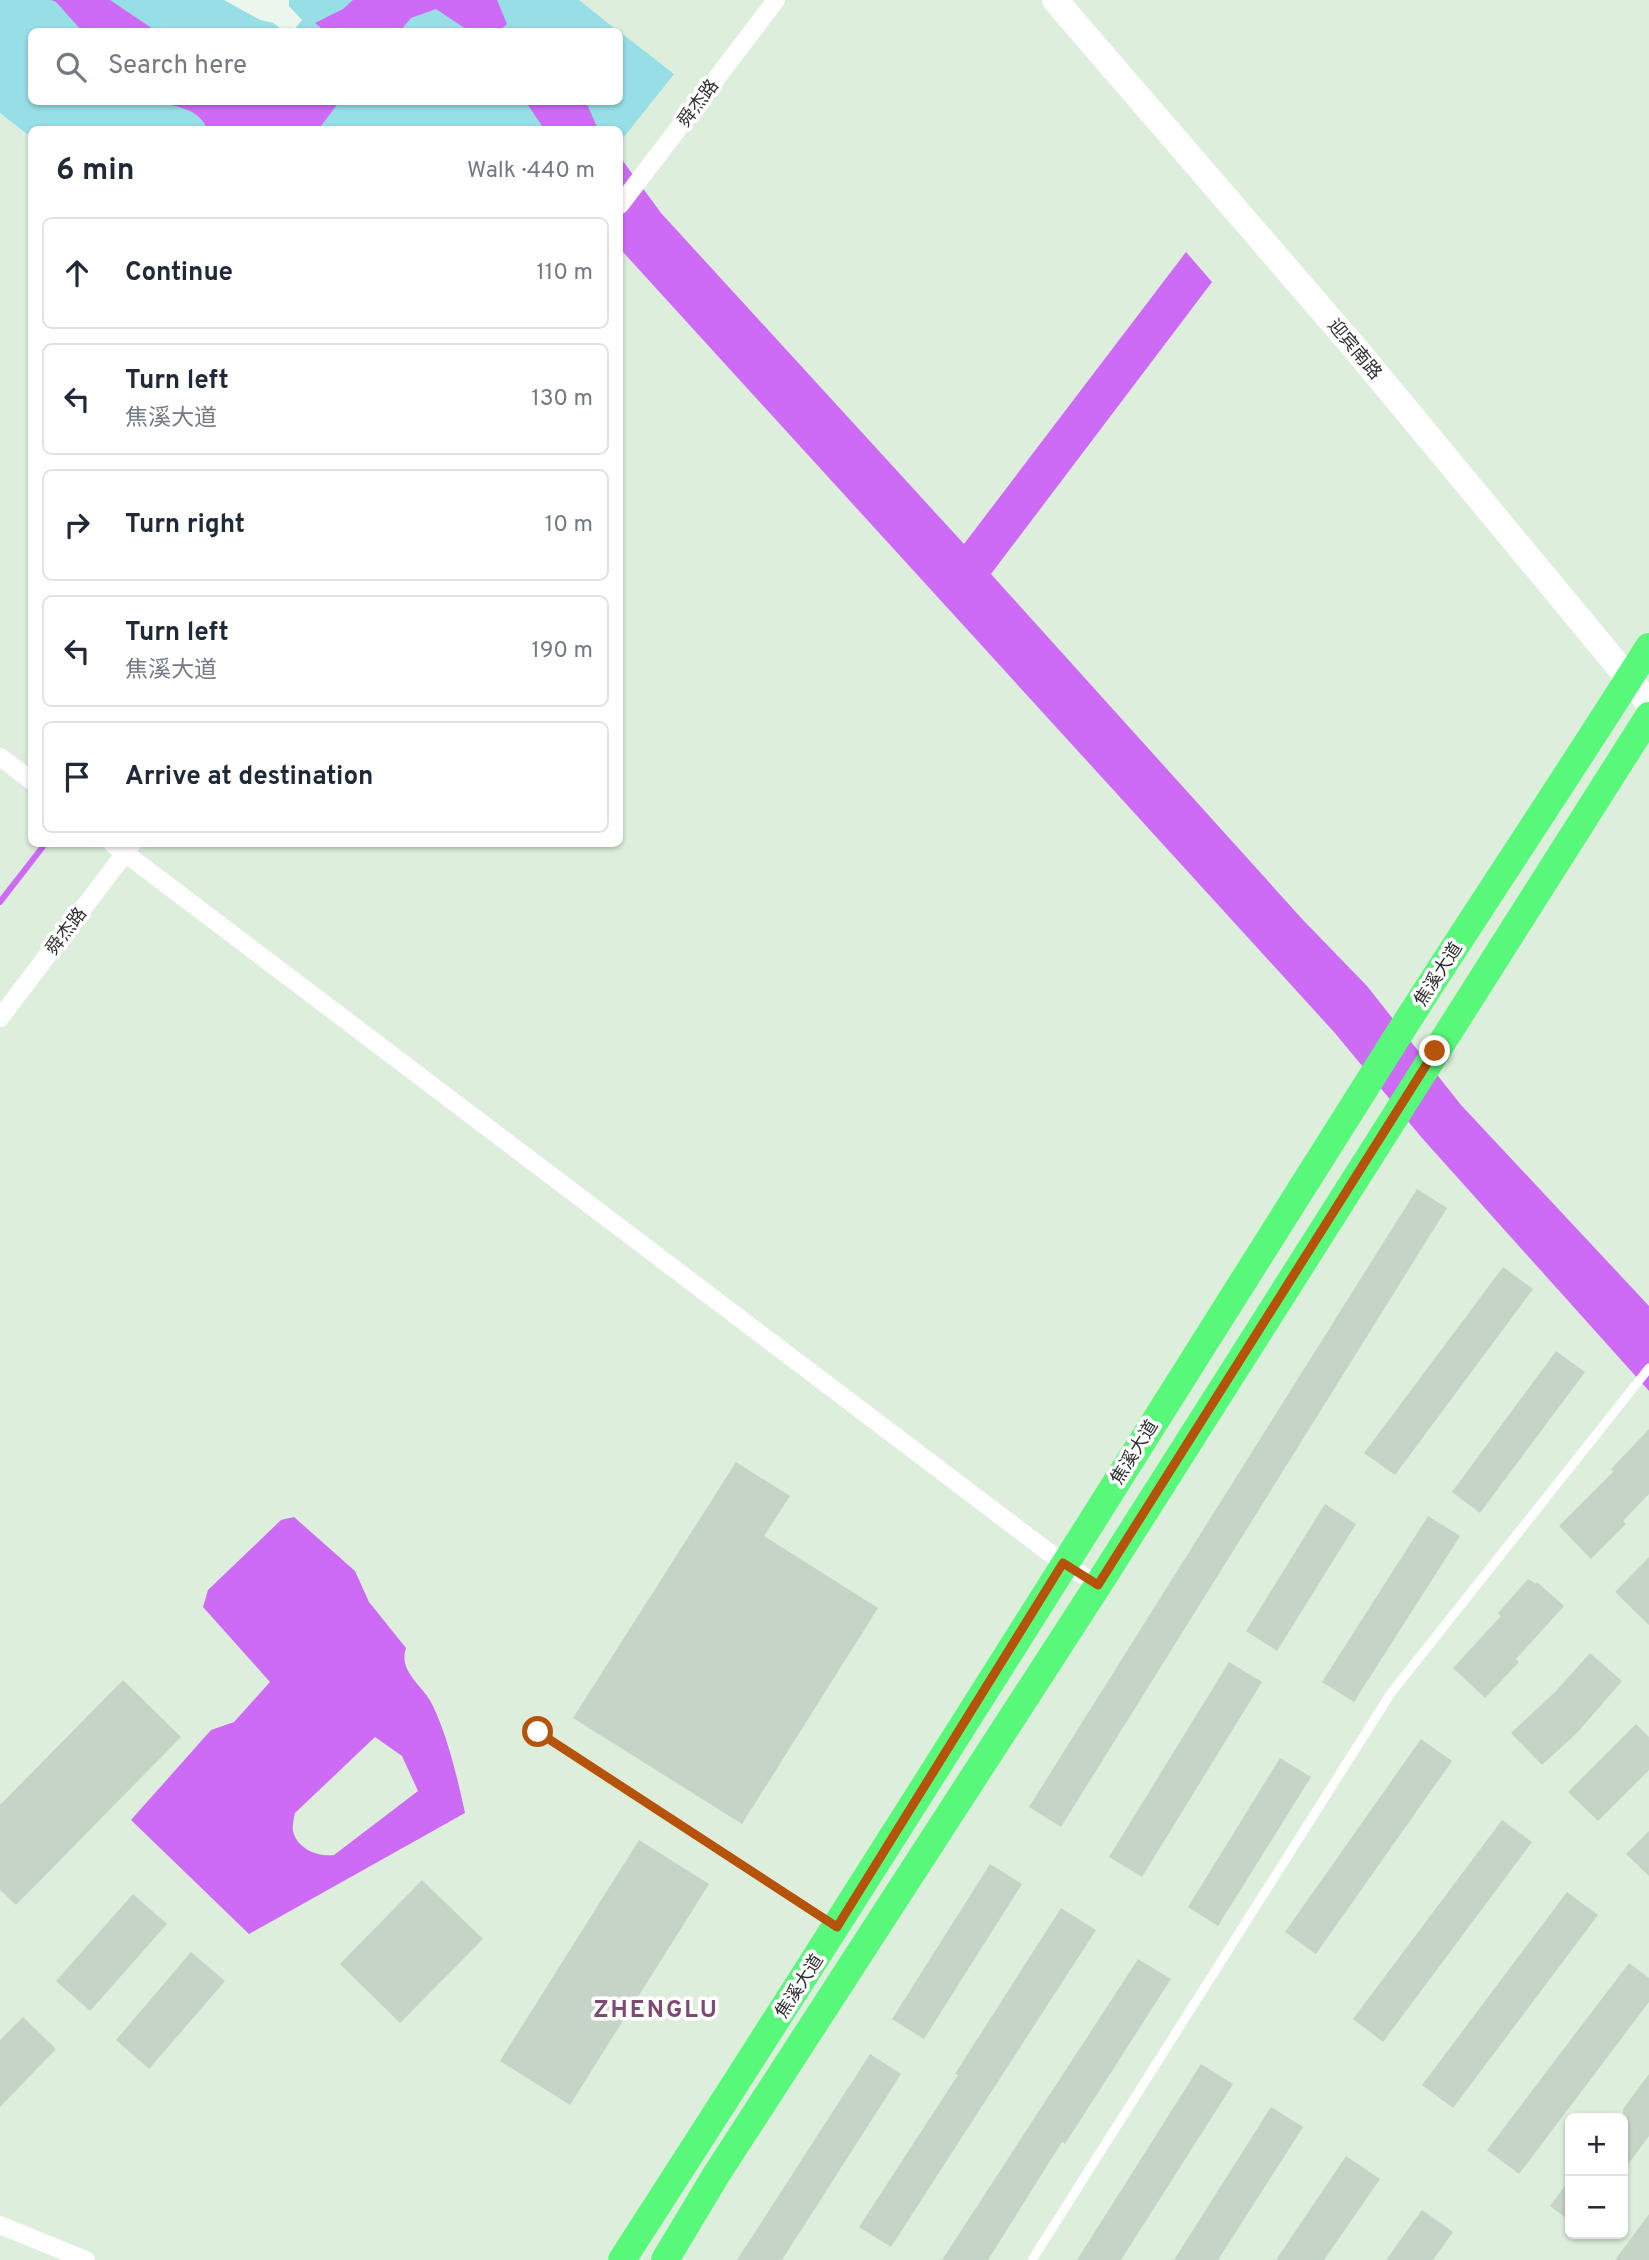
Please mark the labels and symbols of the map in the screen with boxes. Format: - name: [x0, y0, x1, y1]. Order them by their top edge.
- street label: 舜杰路: [674, 75, 725, 132]
- street label: 迎宾南路: [1322, 315, 1386, 385]
- street label: 舜杰路: [42, 903, 93, 960]
- street label: 焦溪大道: [1410, 938, 1469, 1011]
- route end: [1419, 1035, 1450, 1066]
- street label: 焦溪大道: [1106, 1416, 1164, 1489]
- route start: [522, 1716, 553, 1747]
- street label: 焦溪大道: [771, 1950, 830, 2023]
- district label: ZHENGLU: [593, 1996, 719, 2026]

